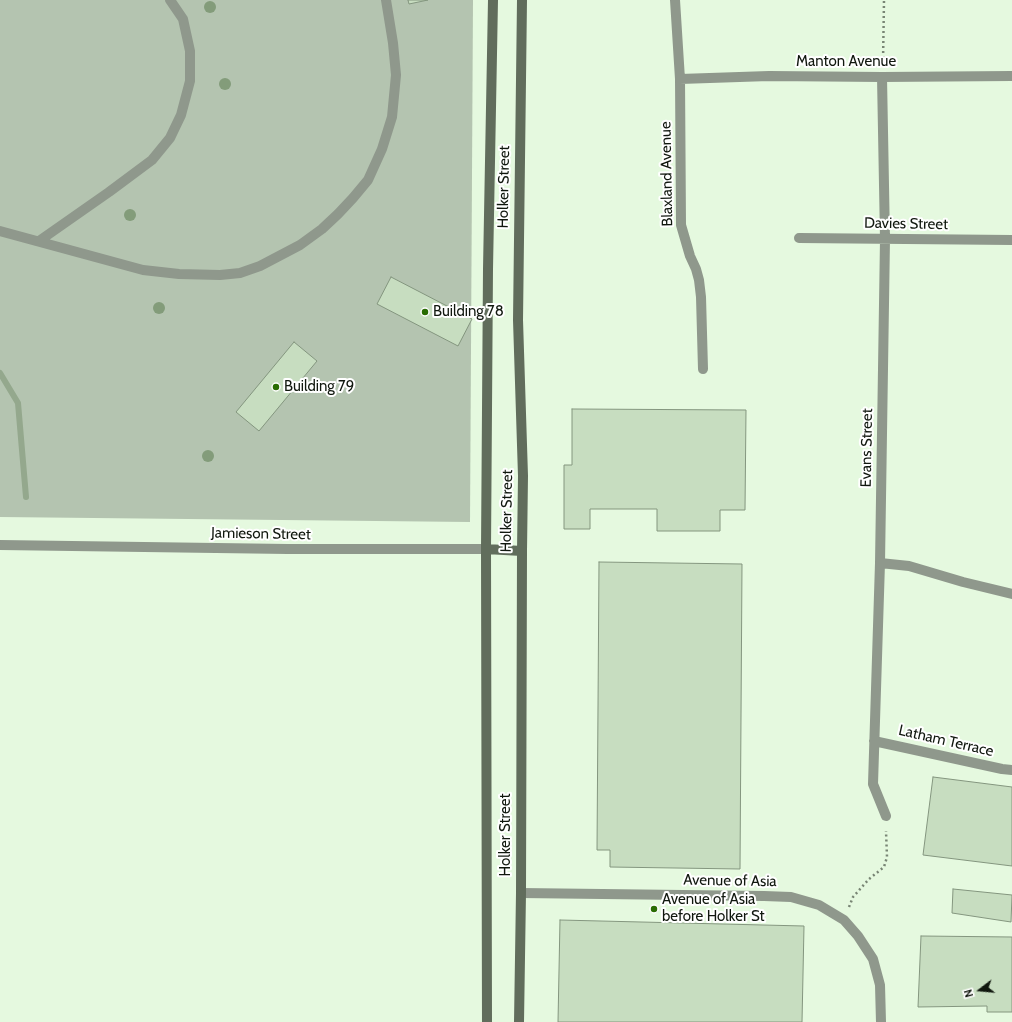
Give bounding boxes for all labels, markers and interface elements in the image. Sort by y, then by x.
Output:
street label: Manton Avenue [796,53,896,71]
street label: Blaxland Avenue [657,121,677,227]
street label: Holker Street [494,145,514,229]
street label: Davies Street [864,214,948,234]
place label: Building 78 [433,303,504,321]
marker: Building 78 [420,307,430,317]
place label: Building 79 [284,378,354,396]
marker: Building 79 [271,382,281,392]
street label: Evans Street [857,408,877,488]
street label: Holker Street [497,469,517,553]
street label: Jamieson Street [211,524,311,544]
street label: Latham Terrace [897,721,995,761]
street label: Holker Street [497,794,515,876]
street label: Avenue of Asia [683,871,777,891]
place label: Avenue of Asia before Holker St [662,891,765,926]
marker: Avenue of Asia before Holker St [649,904,659,914]
north arrow [960,970,1000,1010]
text: N [961,988,976,999]

